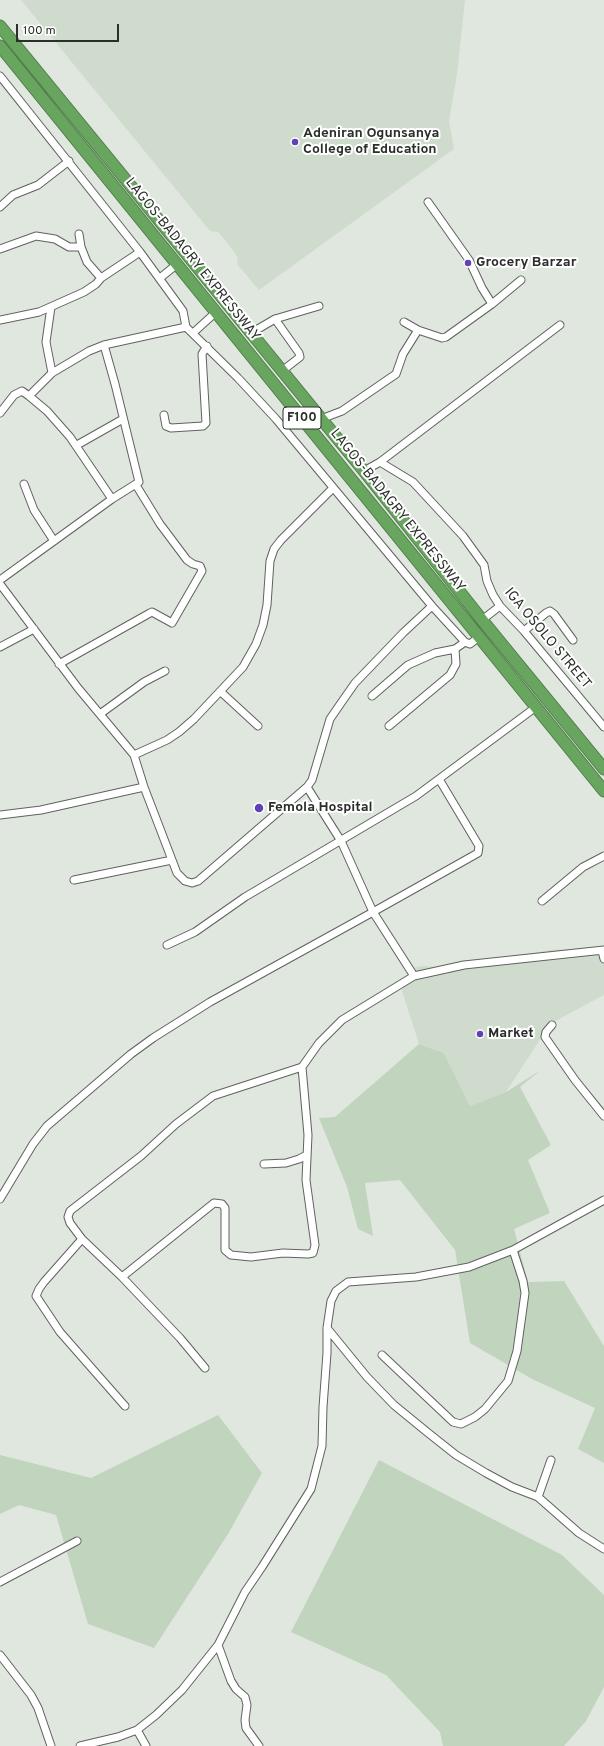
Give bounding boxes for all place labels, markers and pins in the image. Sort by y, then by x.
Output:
place label: Adeniran Ogunsanya College of Education [303,126,439,158]
marker: Adeniran Ogunsanya College of Education [290,137,300,147]
place label: Grocery Barzar [476,255,576,271]
marker: Grocery Barzar [463,258,473,268]
place label: Femola Hospital [268,800,373,816]
marker: Femola Hospital [253,802,265,814]
place label: Market [488,1026,534,1042]
marker: Market [475,1029,485,1039]

